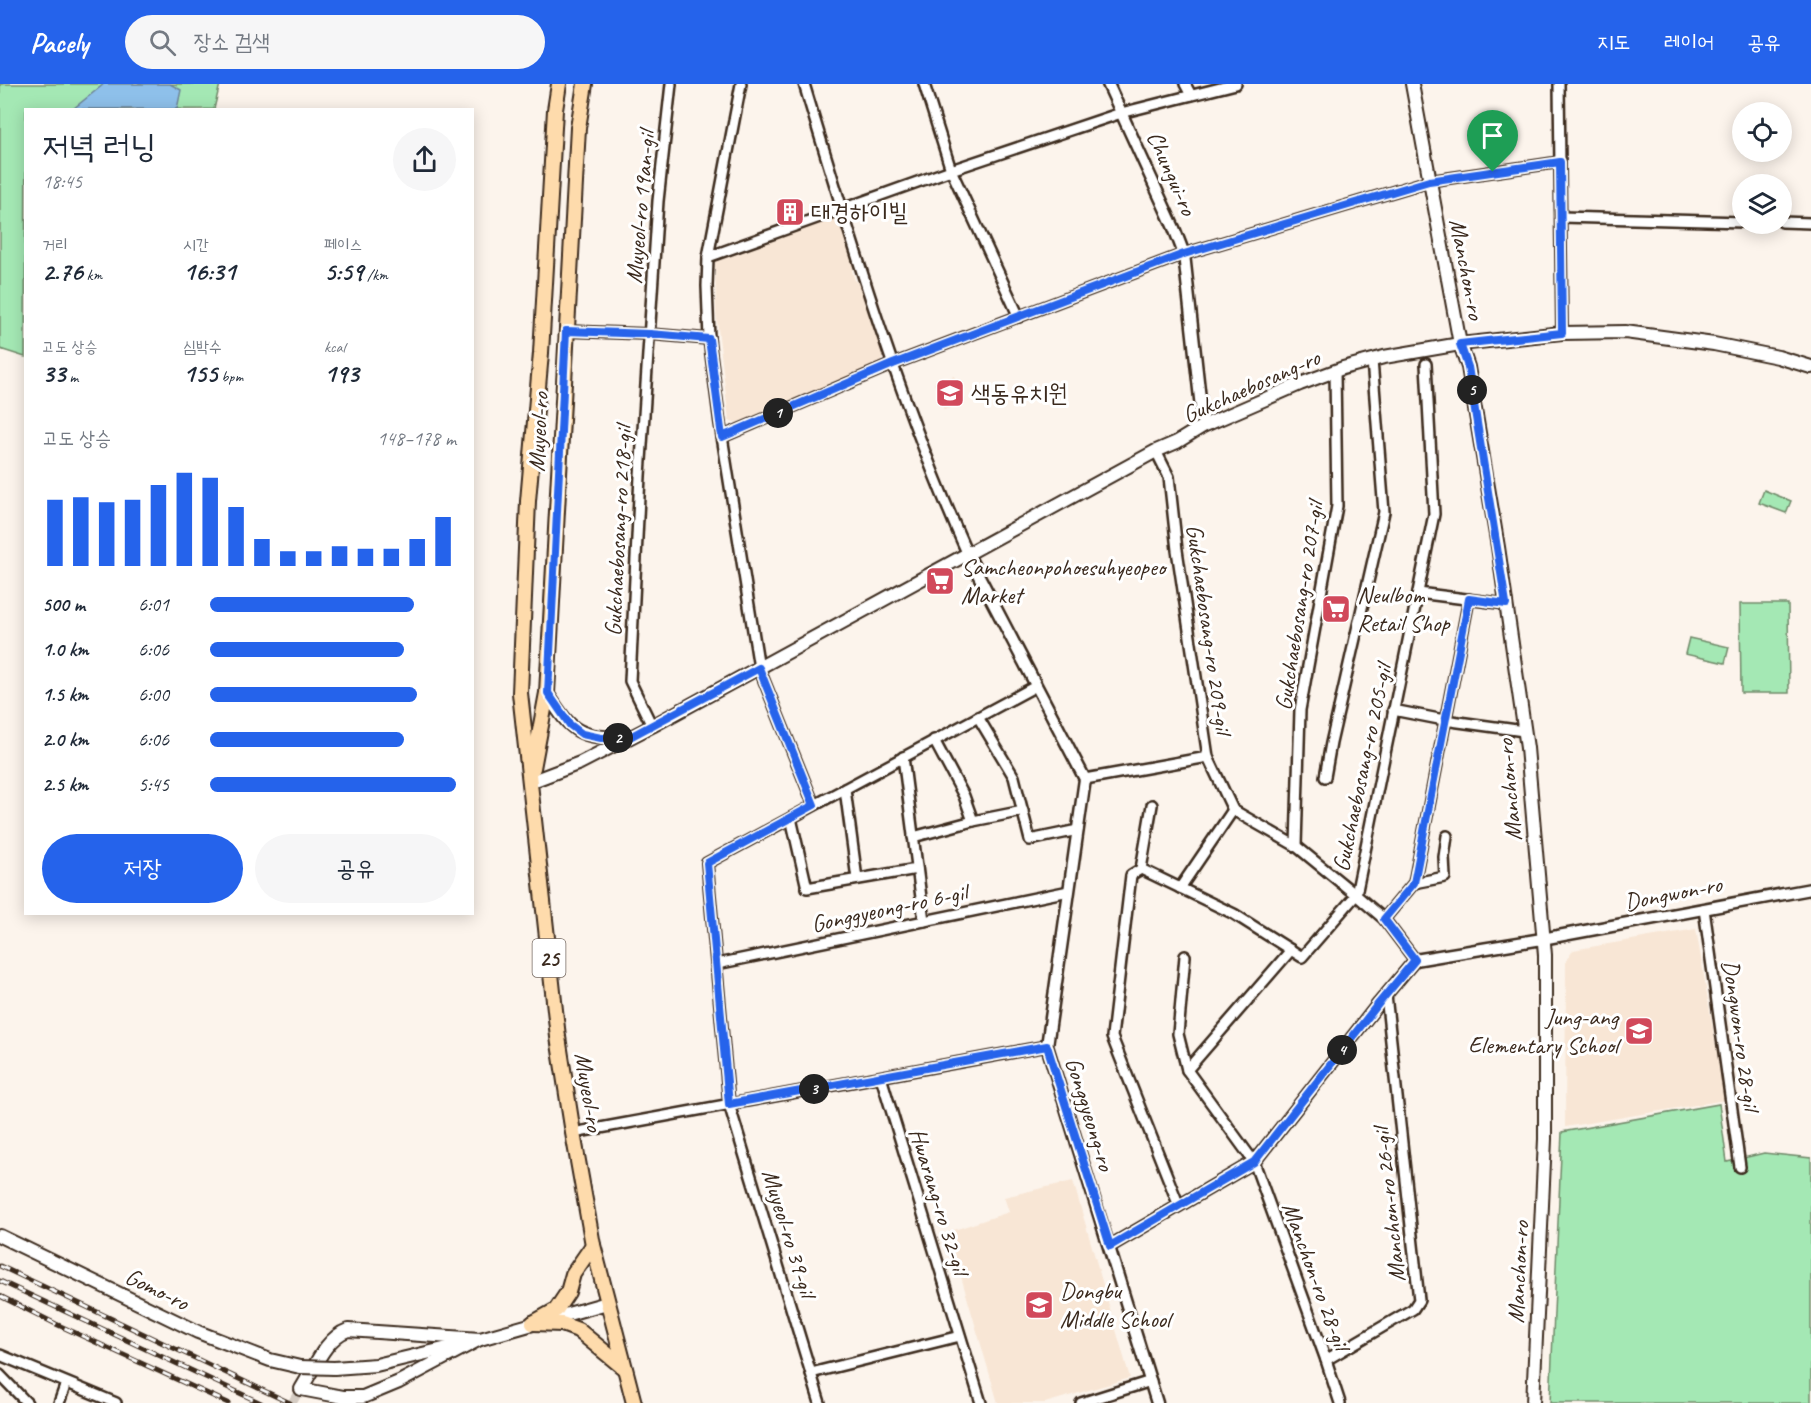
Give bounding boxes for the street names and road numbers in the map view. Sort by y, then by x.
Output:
street label: Muyeol-ro 19an-gil [618,125,662,285]
street label: Chungui-ro [1140,126,1204,221]
street label: Manchon-ro [1443,216,1492,323]
street label: Gukchaebosang-ro [1178,342,1326,430]
street label: Muyeol-ro [521,390,555,472]
street label: Gukchaebosang-ro 218-gil [598,421,639,637]
street label: Gukchaebosang-ro 207-gil [1268,496,1331,712]
street label: Gukchaebosang-ro 209-gil [1179,523,1239,739]
street label: Gukchaebosang-ro 205-gil [1325,658,1399,874]
street label: Manchon-ro [1489,736,1528,842]
street label: Dongwon-ro [1622,869,1726,917]
street label: Gonggyeong-ro 6-gil [808,876,973,939]
road number: 25 [532,939,566,977]
street label: Dongwon-ro 28-gil [1716,958,1767,1116]
street label: Muyeol-ro [568,1050,610,1135]
street label: Gonggyeong-ro [1059,1054,1122,1176]
street label: Manchon-ro 26-gil [1366,1123,1412,1283]
street label: Hwarang-ro 32-gil [903,1124,977,1282]
street label: Muyeol-ro 39-gil [755,1166,824,1304]
street label: Manchon-ro 28-gil [1275,1198,1358,1357]
street label: Manchon-ro [1500,1219,1536,1324]
street label: Gomo-ro [120,1261,195,1318]

